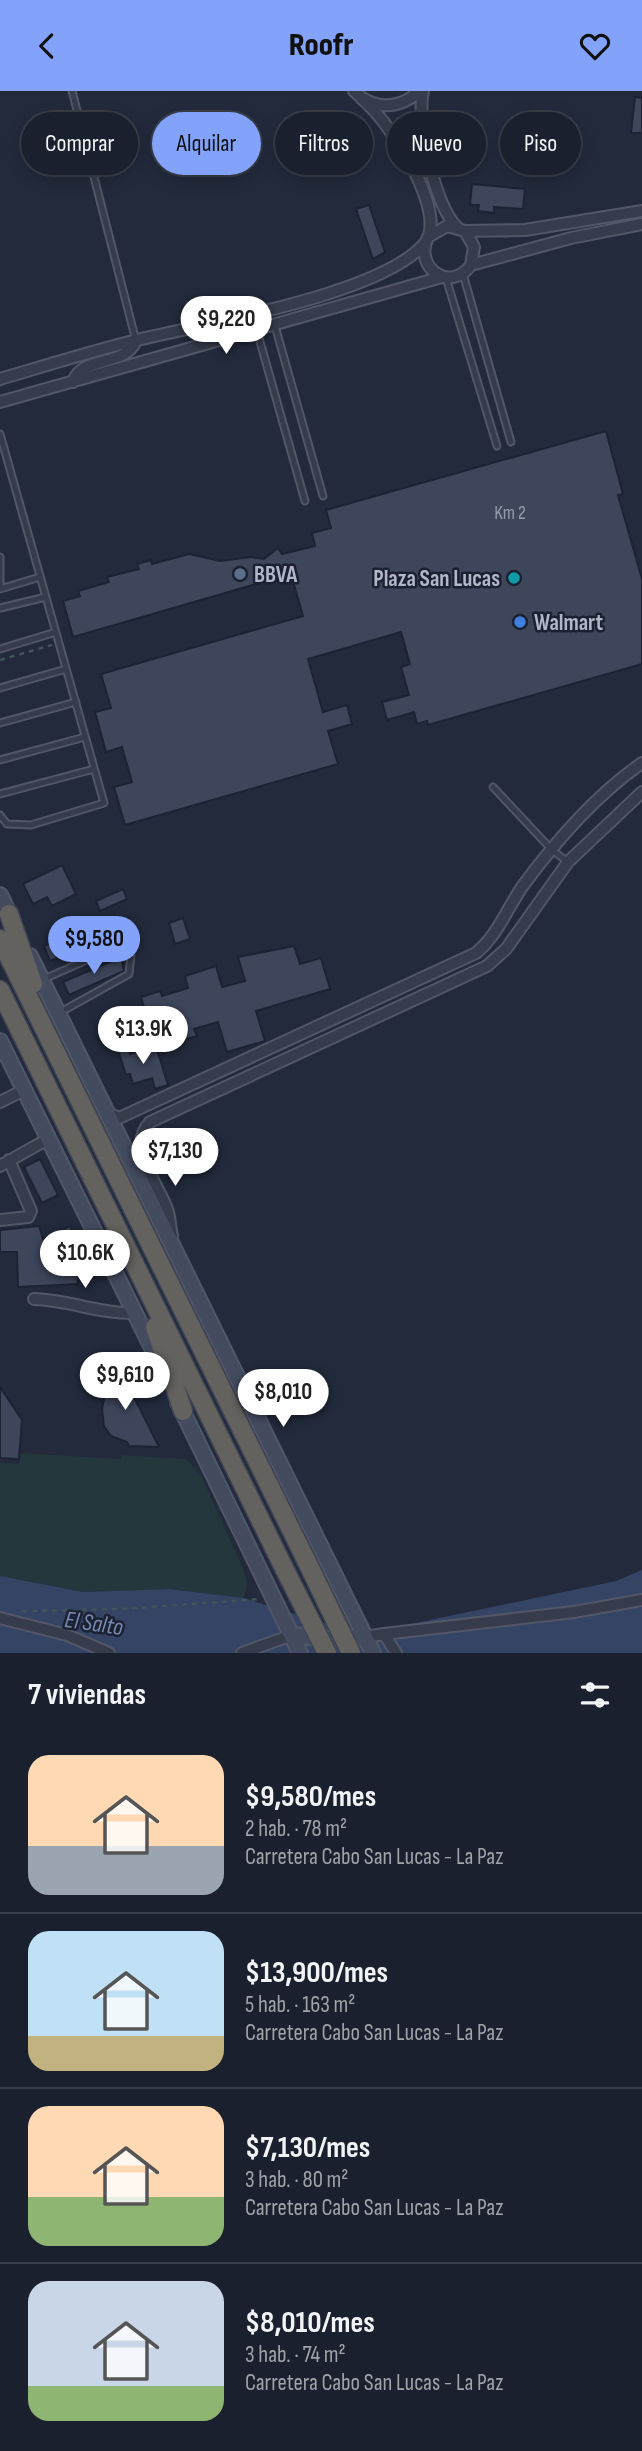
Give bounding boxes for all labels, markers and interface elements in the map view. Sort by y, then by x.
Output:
text: Roofr [289,26,353,65]
icon: back [28,27,66,65]
icon: heart [576,27,614,65]
chip: Comprar [21,112,138,175]
chip: Alquilar [152,112,261,175]
chip: Filtros [275,112,373,175]
chip: Nuevo [387,112,486,175]
chip: Piso [500,112,581,175]
pin: $9,220 [169,296,283,356]
text: $9,220 [197,305,255,333]
house number: Km 2 [494,502,526,525]
place label: BBVA [254,561,298,589]
place label: Plaza San Lucas [373,565,500,593]
marker: BBVA [232,566,248,582]
marker: Plaza San Lucas [506,570,522,586]
place label: Walmart [534,609,604,637]
marker: Walmart [512,614,528,630]
pin: $9,580 [37,917,151,976]
text: $9,580 [64,925,124,953]
pin: $13.9K [86,1007,200,1066]
text: $13.9K [114,1015,172,1043]
pin: $7,130 [118,1129,232,1188]
text: $7,130 [147,1137,203,1165]
pin: $10.6K [28,1231,142,1290]
text: $10.6K [56,1239,114,1267]
pin: $9,610 [68,1353,182,1412]
text: $9,610 [96,1361,154,1389]
pin: $8,010 [226,1369,340,1429]
text: $8,010 [254,1378,312,1406]
water label: El Salto [63,1605,125,1642]
icon: filters [576,1676,614,1714]
text: 7 viviendas [28,1677,146,1713]
text: $9,580/mes [245,1779,376,1815]
icon: home [84,1783,168,1867]
text: 2 hab. · 78 m² [245,1815,347,1843]
text: Carretera Cabo San Lucas - La Paz [245,1843,503,1871]
text: $13,900/mes [245,1955,388,1991]
icon: home [84,1959,168,2043]
text: 5 hab. · 163 m² [245,1991,356,2019]
text: Carretera Cabo San Lucas - La Paz [245,2019,503,2047]
text: $7,130/mes [245,2130,370,2166]
icon: home [84,2134,168,2218]
text: 3 hab. · 80 m² [245,2166,348,2194]
text: Carretera Cabo San Lucas - La Paz [245,2194,503,2222]
text: $8,010/mes [245,2305,375,2341]
icon: home [84,2309,168,2393]
text: 3 hab. · 74 m² [245,2341,346,2369]
text: Carretera Cabo San Lucas - La Paz [245,2369,503,2397]

